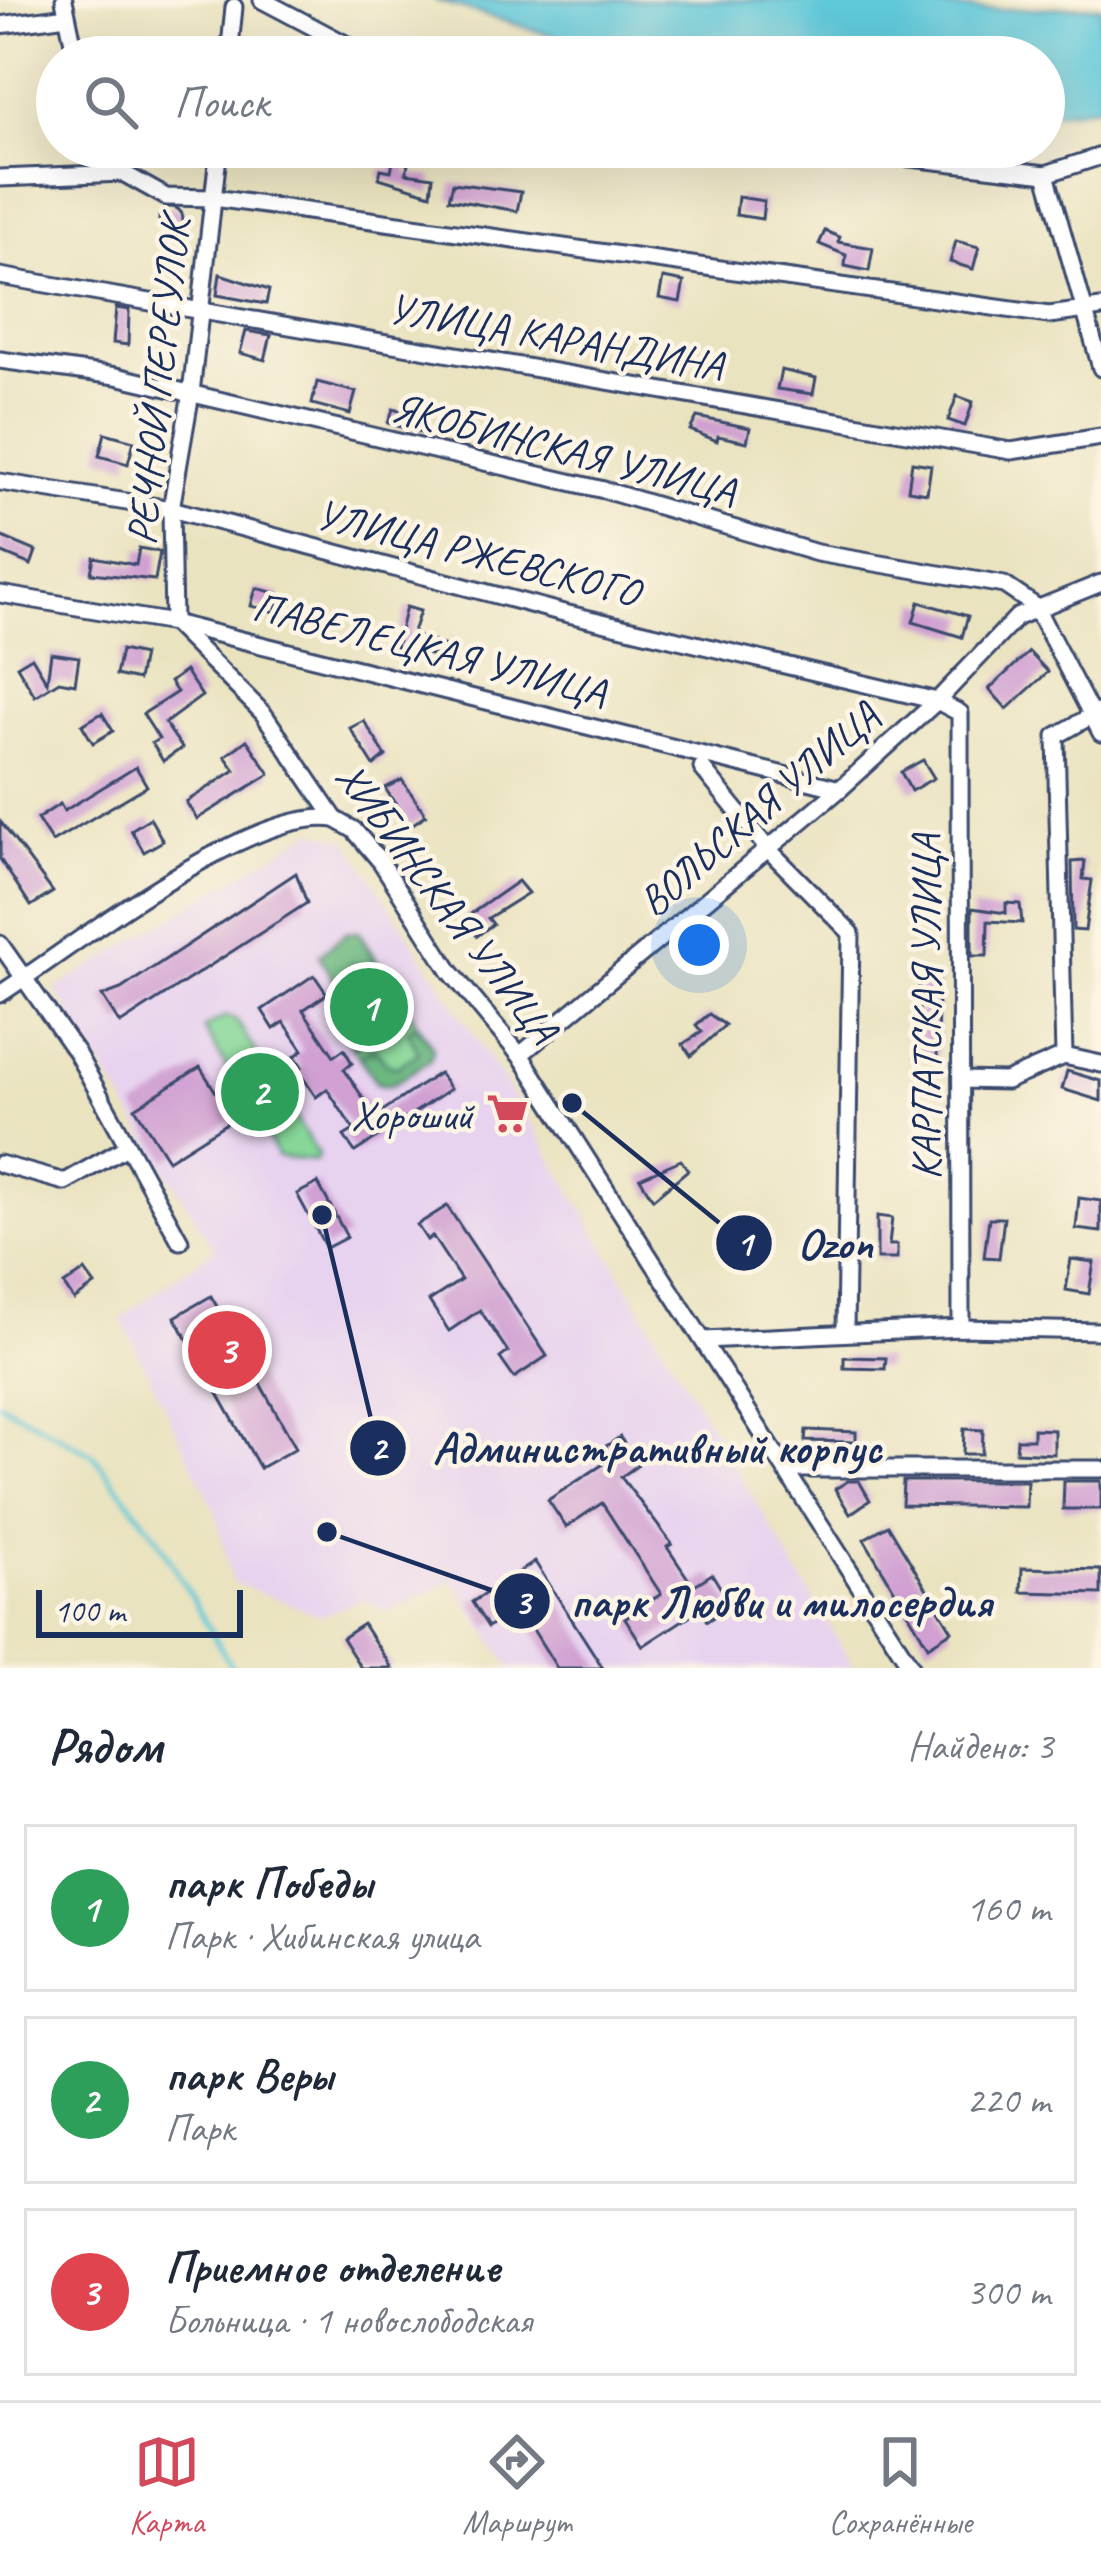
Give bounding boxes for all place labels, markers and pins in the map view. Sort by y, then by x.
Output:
pin: 1 [330,962,408,1052]
pin: 2 [221,1047,299,1137]
place label: Хороший [351,1089,475,1142]
supermarket icon: Хороший [484,1091,530,1137]
callout: Ozon [714,1202,897,1283]
pin: 3 [188,1305,266,1395]
callout: Административный корпус [348,1407,905,1488]
callout: парк Любви и милосердия [492,1561,1010,1642]

